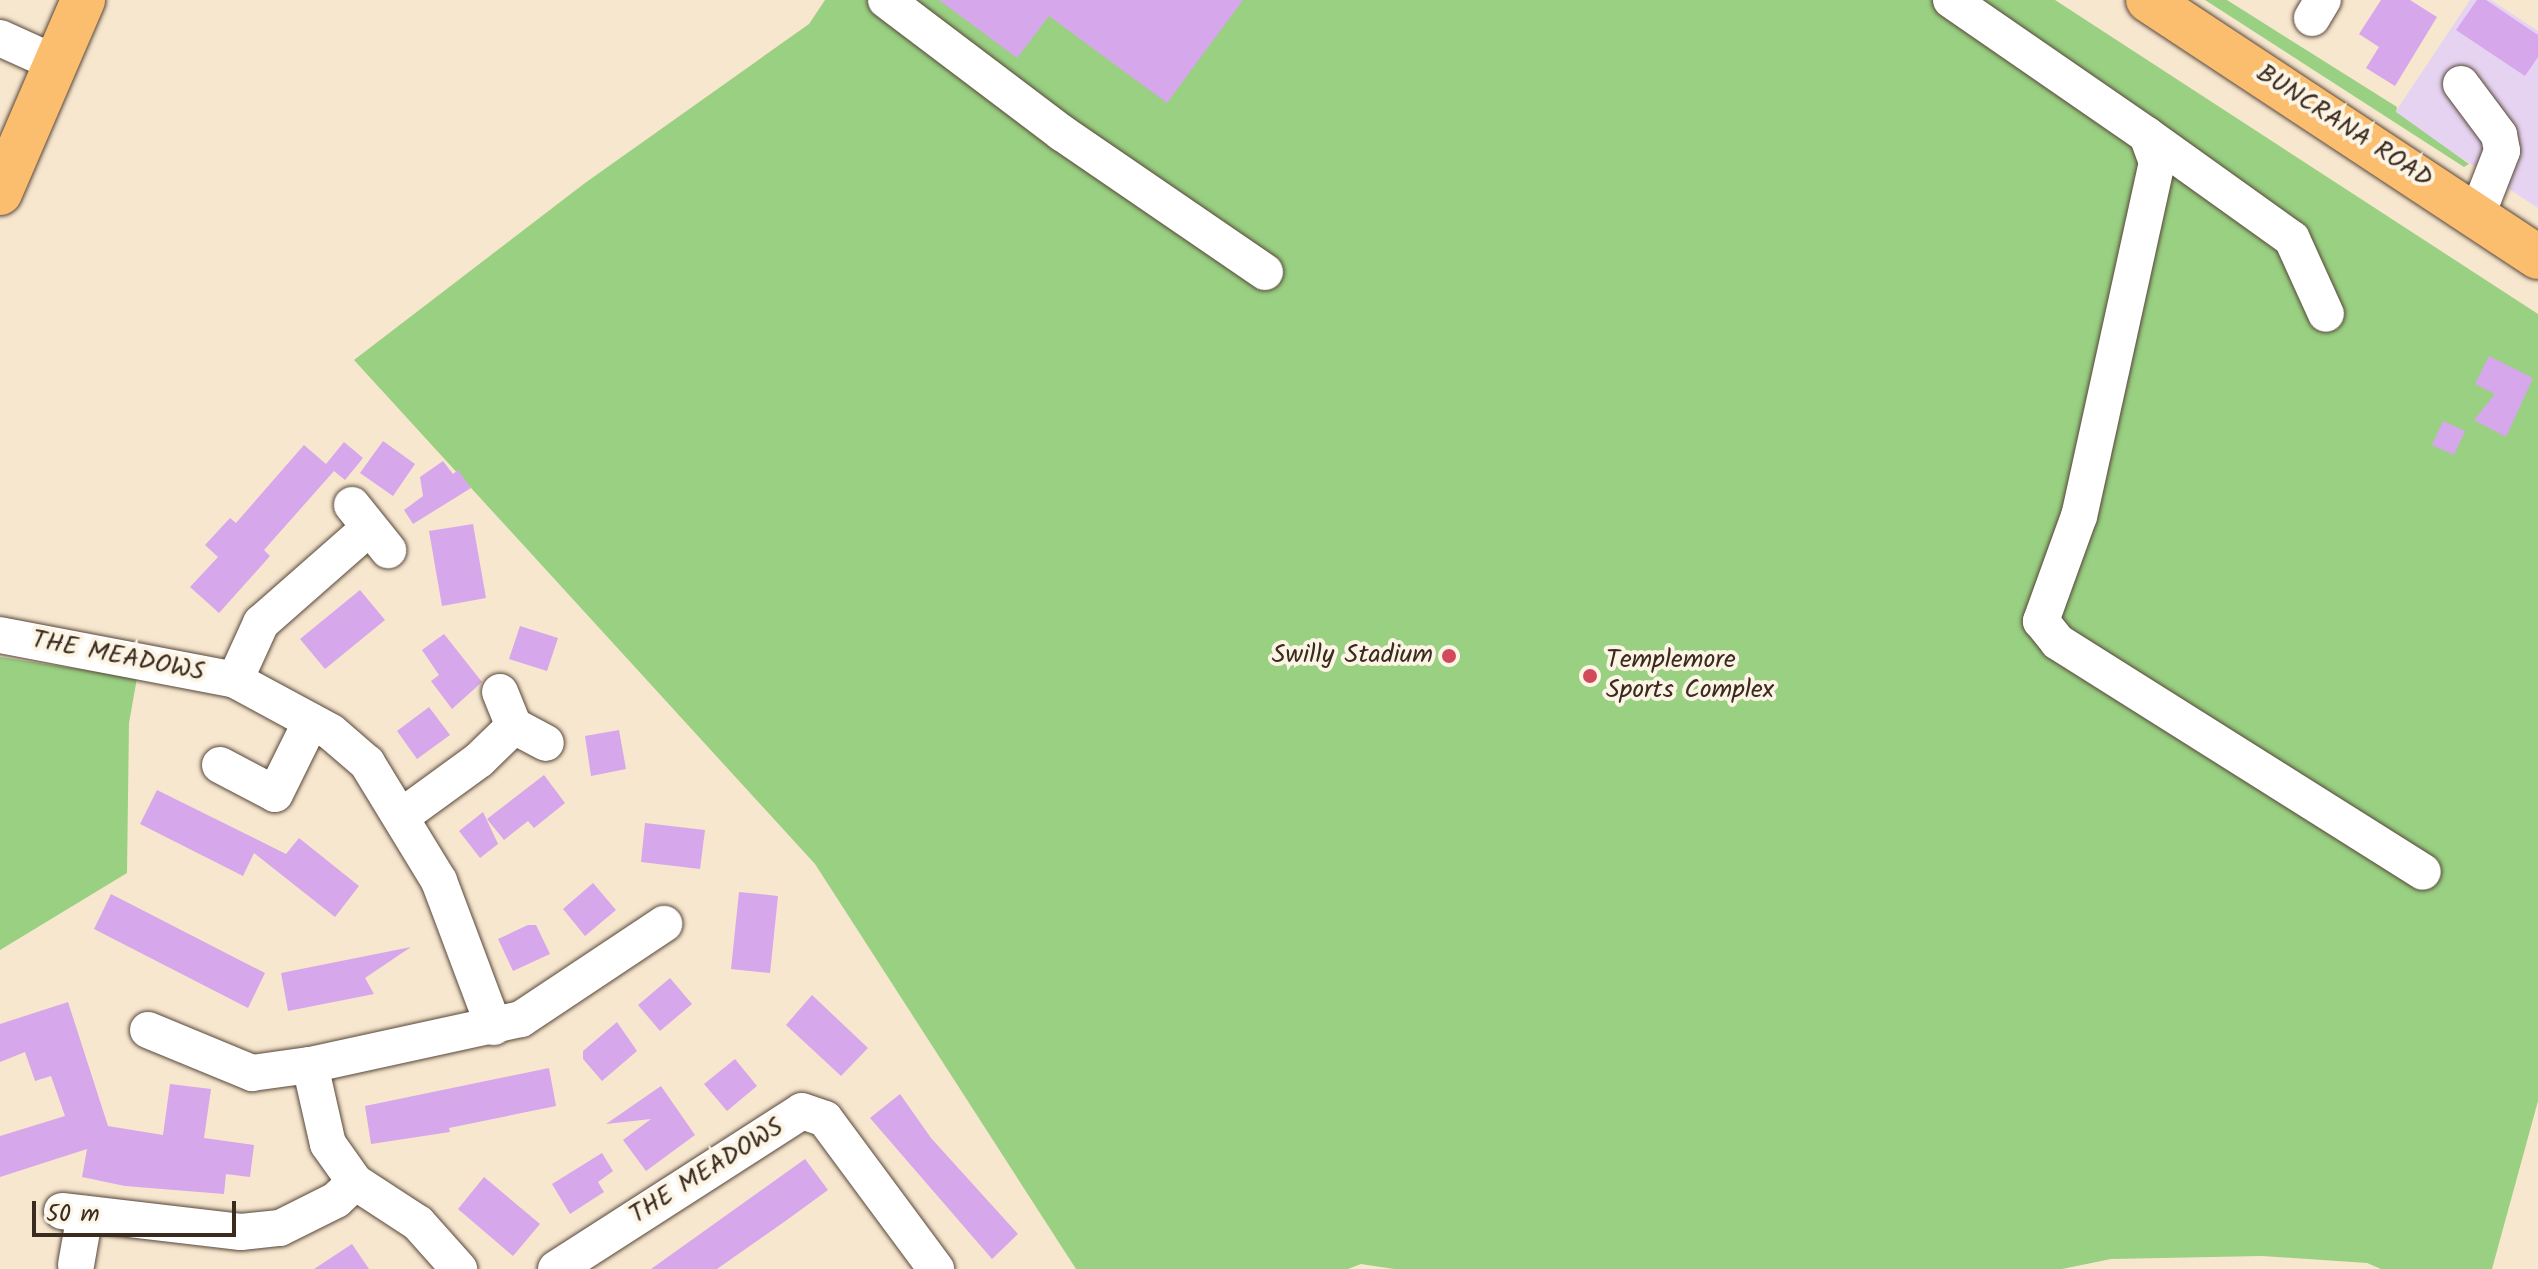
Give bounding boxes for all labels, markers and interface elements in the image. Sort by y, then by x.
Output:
street label: BUNCRANA ROAD [2250,58,2438,196]
street label: THE MEADOWS [29,625,207,689]
place label: Swilly Stadium [1272,640,1433,672]
place label: Templemore Sports Complex [1606,645,1774,706]
marker: Swilly Stadium [1440,647,1458,665]
marker: Templemore Sports Complex [1581,667,1599,685]
street label: THE MEADOWS [624,1112,790,1232]
scale bar [36,1185,240,1235]
text: 50 m [46,1195,100,1234]

